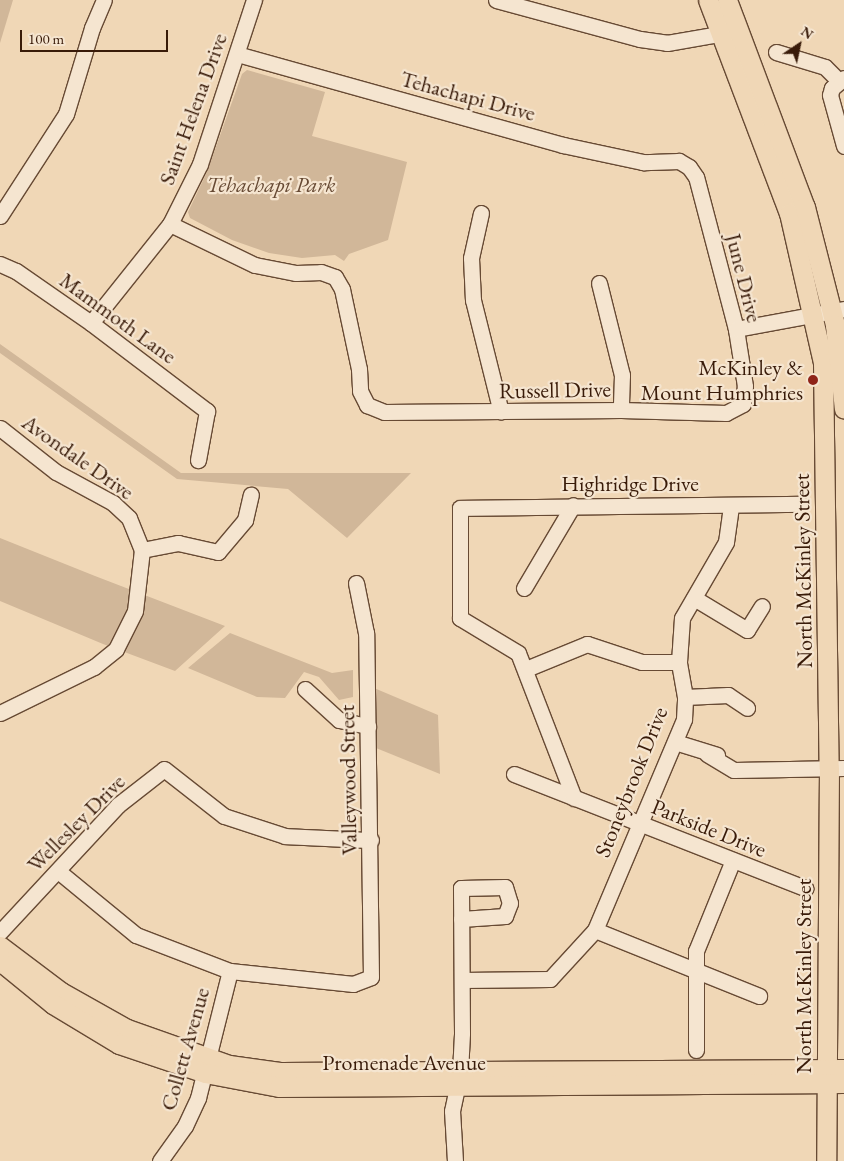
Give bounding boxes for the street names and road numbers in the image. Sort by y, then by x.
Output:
street label: Saint Helena Drive [153,30,233,188]
street label: Tehachapi Drive [398,65,538,127]
street label: June Drive [720,231,768,325]
street label: Mammoth Lane [55,267,181,369]
street label: Russell Drive [499,376,611,404]
street label: Avondale Drive [17,409,139,505]
street label: Highridge Drive [561,471,699,497]
street label: North McKinley Street [788,473,818,669]
street label: Stoneybrook Drive [589,703,673,861]
street label: Valleywood Street [333,705,363,855]
street label: Wellesley Drive [22,769,130,877]
street label: Parkside Drive [648,793,770,863]
street label: North McKinley Street [791,879,817,1073]
street label: Collett Avenue [155,984,215,1114]
street label: Promenade Avenue [322,1050,486,1076]

